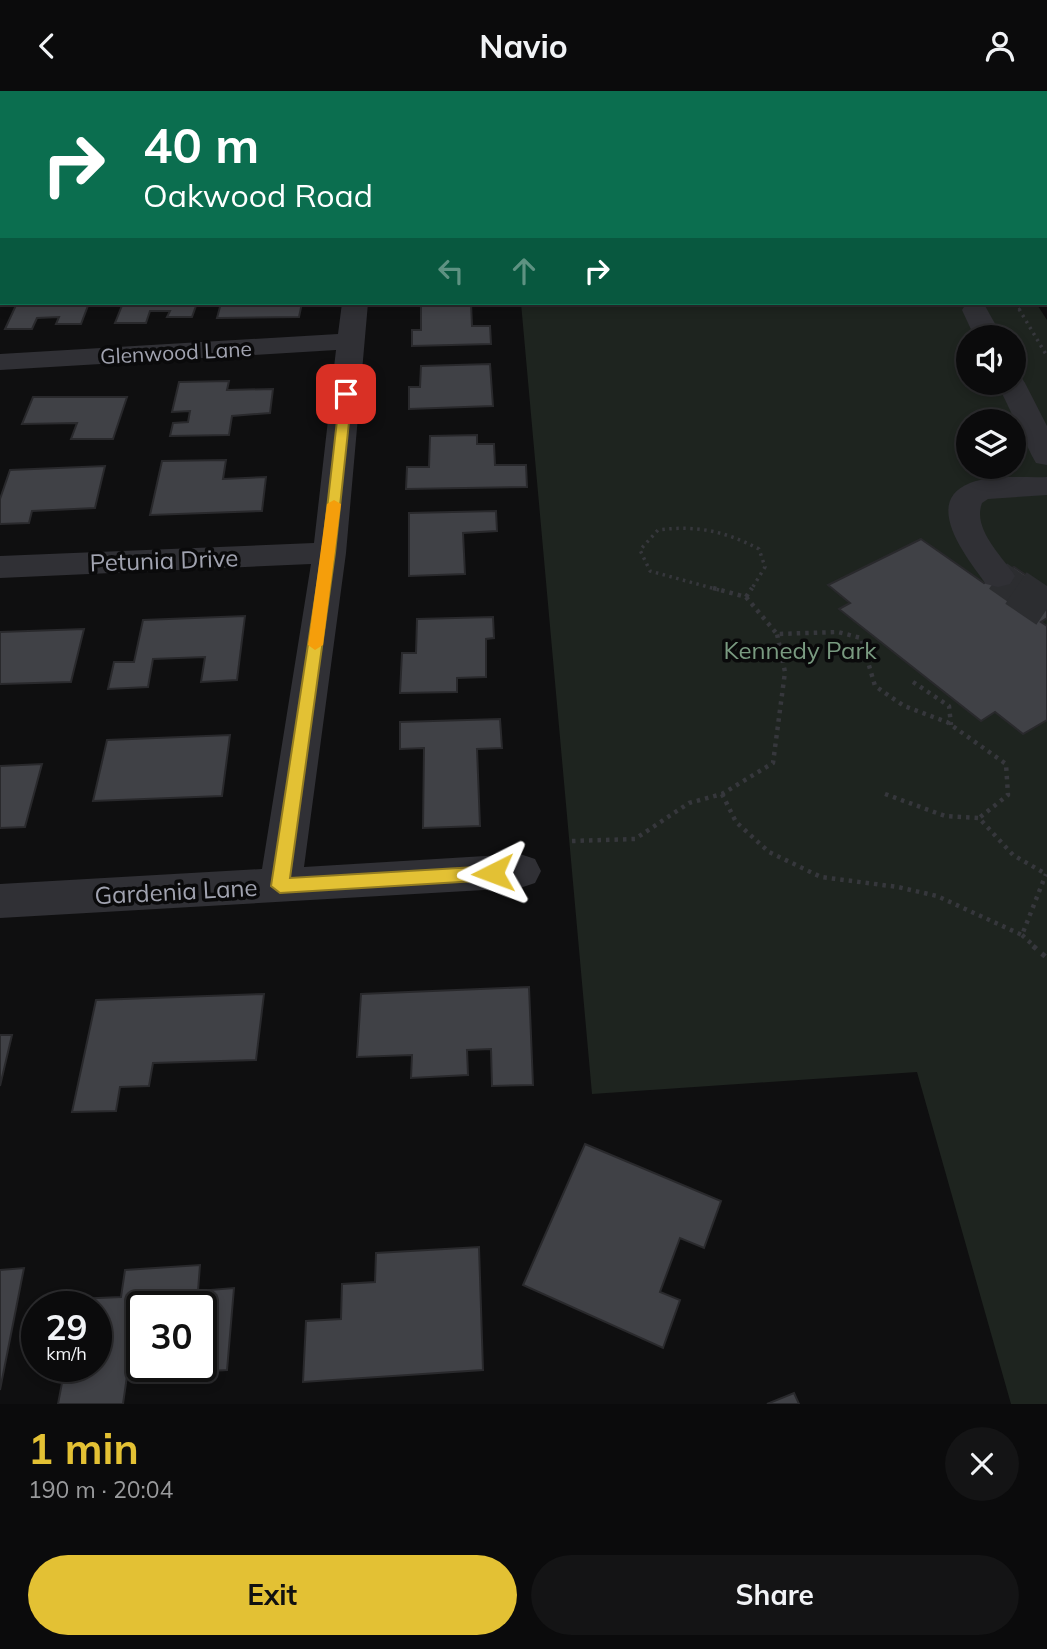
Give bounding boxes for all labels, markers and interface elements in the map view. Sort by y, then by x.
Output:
text: Navio [479,26,568,66]
icon: back [28,27,66,65]
icon: person [981,27,1019,65]
text: 40 m [143,114,259,175]
icon: right [28,119,119,210]
text: Oakwood Road [143,175,373,215]
icon: left [432,252,470,290]
icon: ahead [505,252,543,290]
icon: right [578,252,616,290]
map controls [956,325,1026,479]
button: sound [956,325,1026,395]
street label: Glenwood Lane [99,335,253,369]
pin [316,364,376,424]
icon: arrive [327,375,365,413]
button: layers [956,409,1026,479]
street label: Petunia Drive [89,542,239,578]
park label: Kennedy Park [723,635,877,665]
position arrow [456,836,530,910]
street label: Gardenia Lane [94,872,258,910]
speed limit sign: 30 [126,1291,217,1382]
text: 29 [45,1305,88,1349]
text: km/h [46,1342,87,1365]
text: 1 min [28,1422,139,1475]
button: close [945,1427,1019,1501]
text: 190 m · 20:04 [28,1475,173,1504]
button: Exit [28,1555,517,1635]
button: Share [531,1555,1019,1635]

